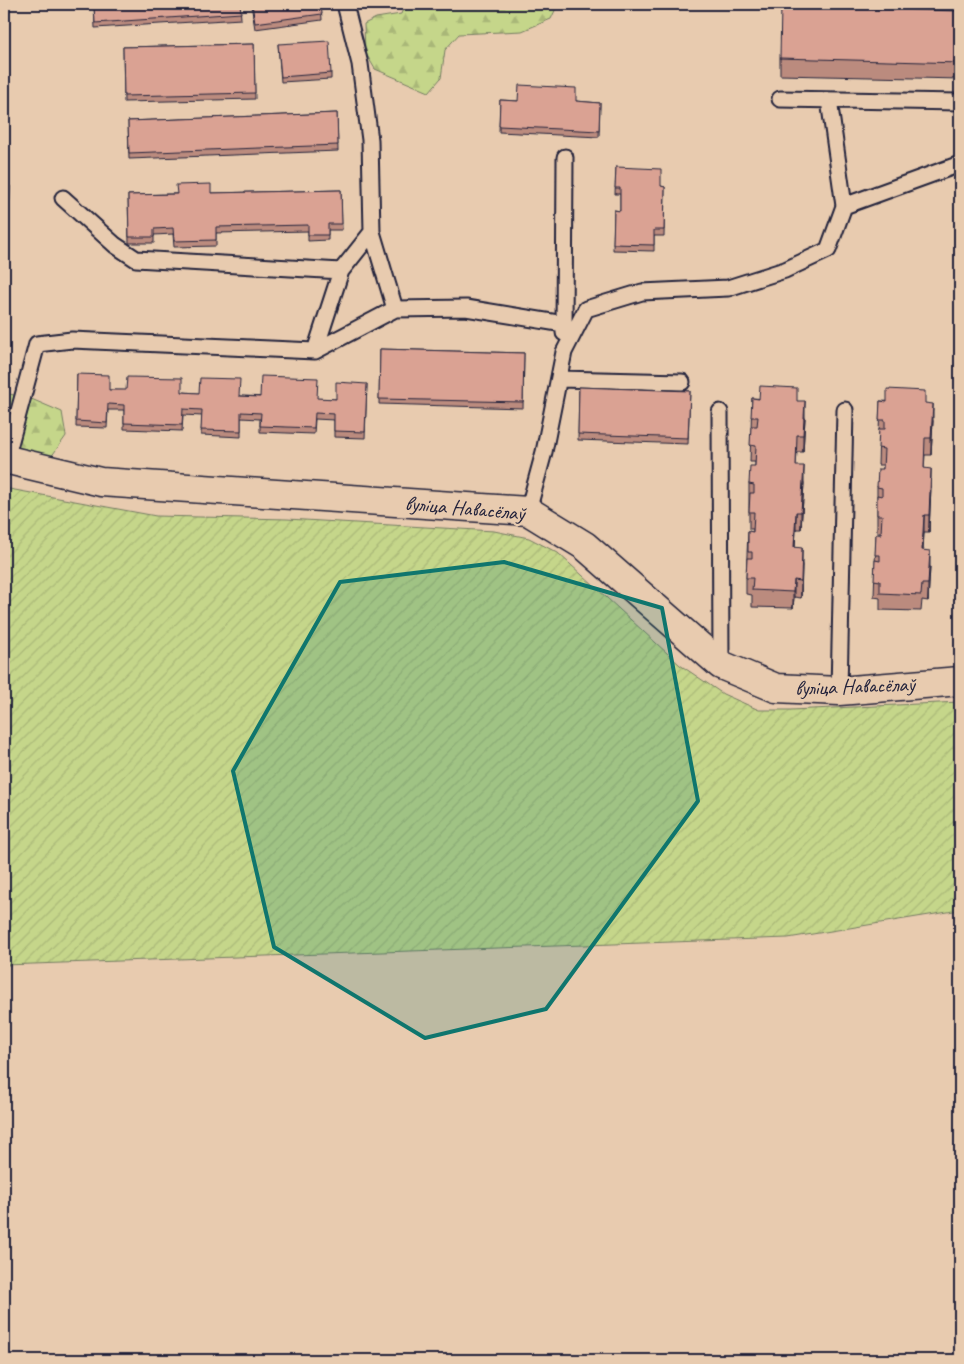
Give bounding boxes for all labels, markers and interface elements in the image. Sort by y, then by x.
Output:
street label: вуліца Навасёлаў [404,490,527,526]
street label: вуліца Навасёлаў [794,671,917,701]

